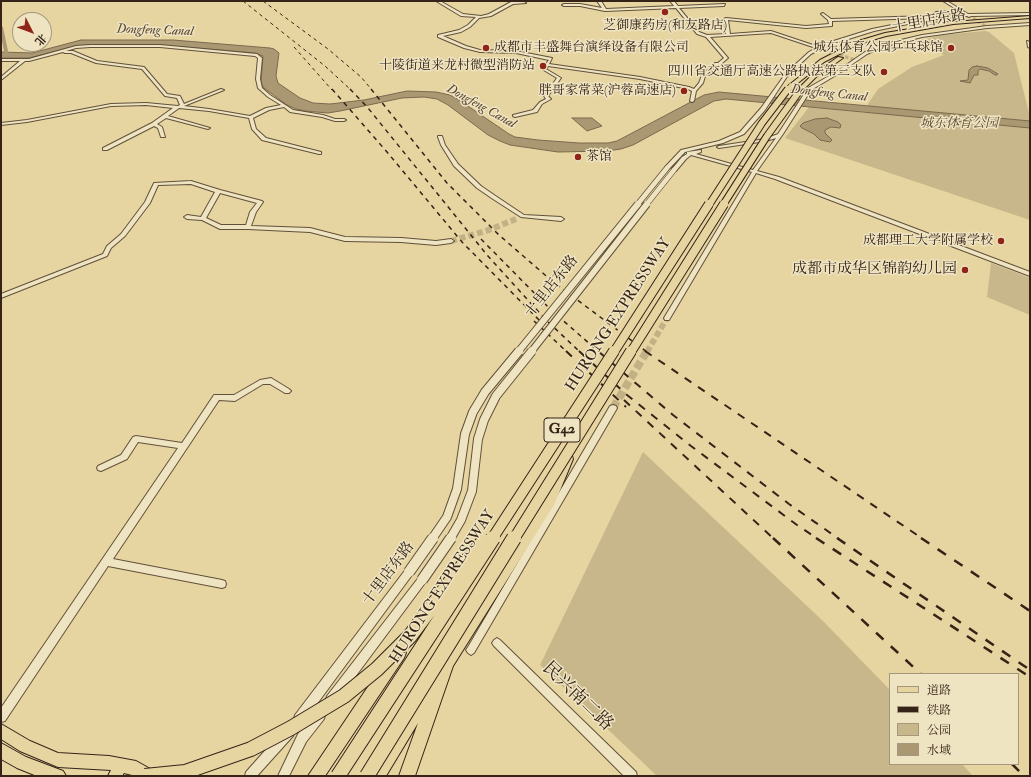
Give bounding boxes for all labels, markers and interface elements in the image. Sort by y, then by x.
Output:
marker: 芝御康药房(和友路店) [660,7,670,17]
street label: 十里店东路 [891,7,967,37]
north arrow [12,12,52,52]
place label: 芝御康药房(和友路店) [603,18,727,34]
water label: Dongfeng Canal [116,22,194,40]
text: 北 [32,31,49,48]
place label: 成都市丰盛舞台演绎设备有限公司 [494,40,689,56]
place label: 城东体育公园乒乓球馆 [813,40,943,56]
marker: 成都市丰盛舞台演绎设备有限公司 [481,43,491,53]
marker: 城东体育公园乒乓球馆 [946,43,956,53]
place label: 十陵街道来龙村微型消防站 [379,58,535,74]
marker: 十陵街道来龙村微型消防站 [538,61,548,71]
place label: 四川省交通厅高速公路执法第三支队 [668,64,876,80]
marker: 四川省交通厅高速公路执法第三支队 [879,67,889,77]
water label: Dongfeng Canal [444,82,518,132]
water label: Dongfeng Canal [790,82,868,106]
place label: 胖哥家常菜(沪蓉高速店) [539,83,676,99]
marker: 胖哥家常菜(沪蓉高速店) [679,86,689,96]
park label: 城东体育公园 [920,116,998,132]
place label: 茶馆 [586,149,612,165]
marker: 茶馆 [573,152,583,162]
place label: 成都理工大学附属学校 [863,233,993,249]
street label: HURONG EXPRESSWAY [563,235,675,395]
marker: 成都理工大学附属学校 [996,236,1006,246]
street label: 十里店东路 [521,252,583,322]
place label: 成都市成华区锦韵幼儿园 [792,261,957,279]
marker: 成都市成华区锦韵幼儿园 [960,265,970,275]
road number: G42 [544,418,580,442]
street label: HURONG EXPRESSWAY [387,507,499,667]
street label: 十里店东路 [359,539,419,609]
street label: 民兴南二路 [537,658,617,736]
legend [889,673,1019,765]
text: 道路 [927,683,951,698]
text: 铁路 [927,703,951,718]
text: 公园 [927,723,951,738]
text: 水域 [927,743,951,758]

